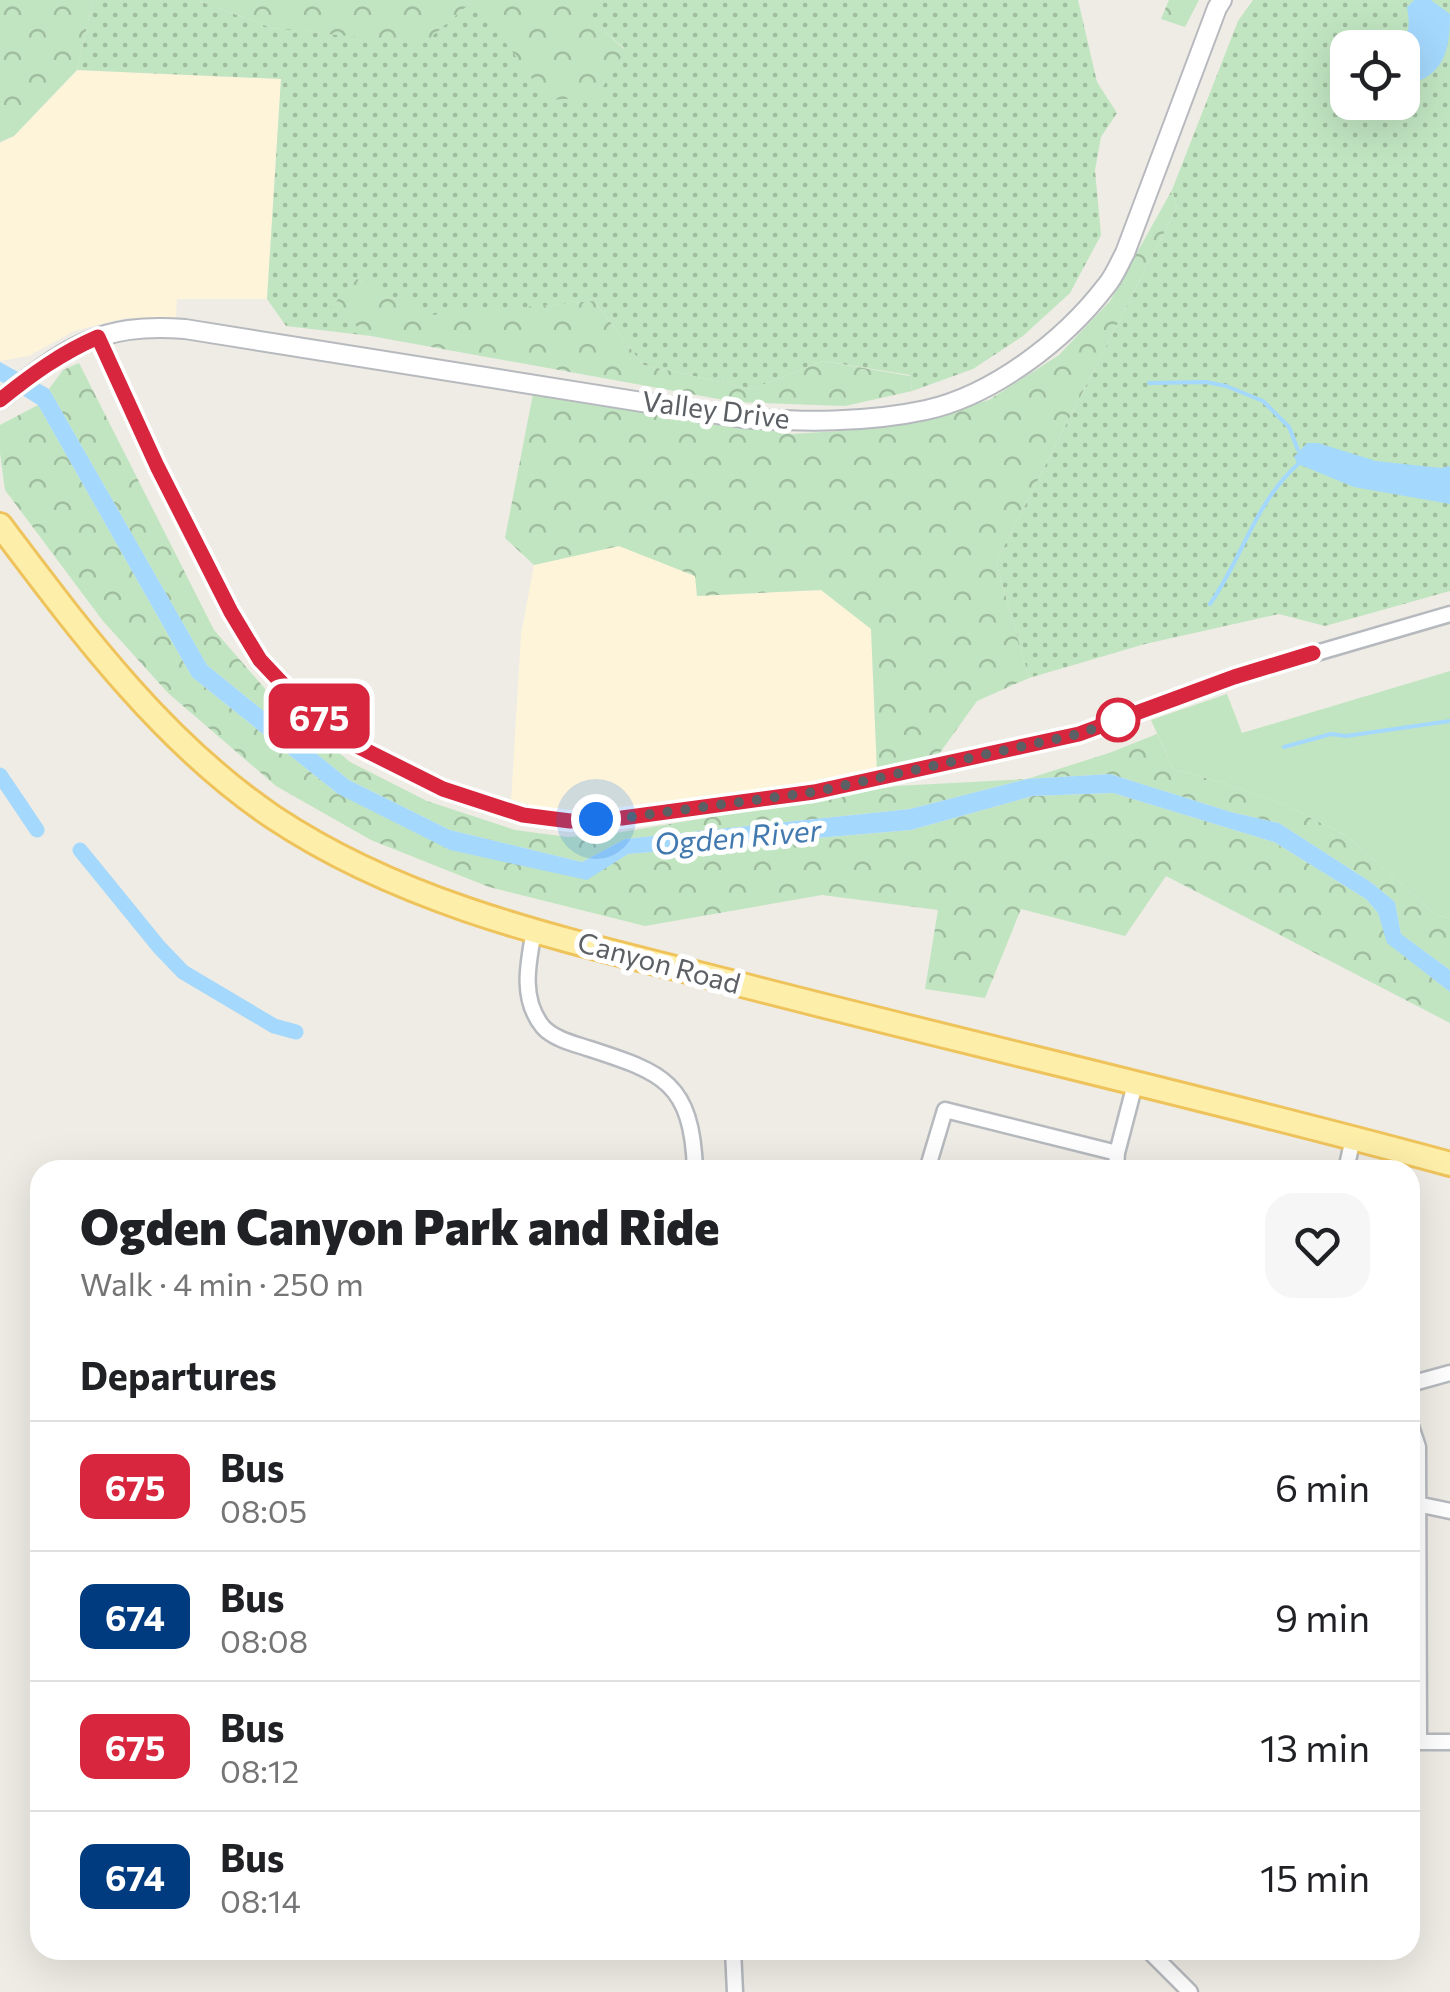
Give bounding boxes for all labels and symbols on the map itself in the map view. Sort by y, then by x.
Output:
street label: Valley Drive [640,383,792,435]
line badge: 675 [262,684,376,748]
unlabelled marker [1097,699,1139,741]
your location [571,794,621,844]
water label: Ogden River [653,810,824,861]
street label: Canyon Road [574,924,744,1000]

